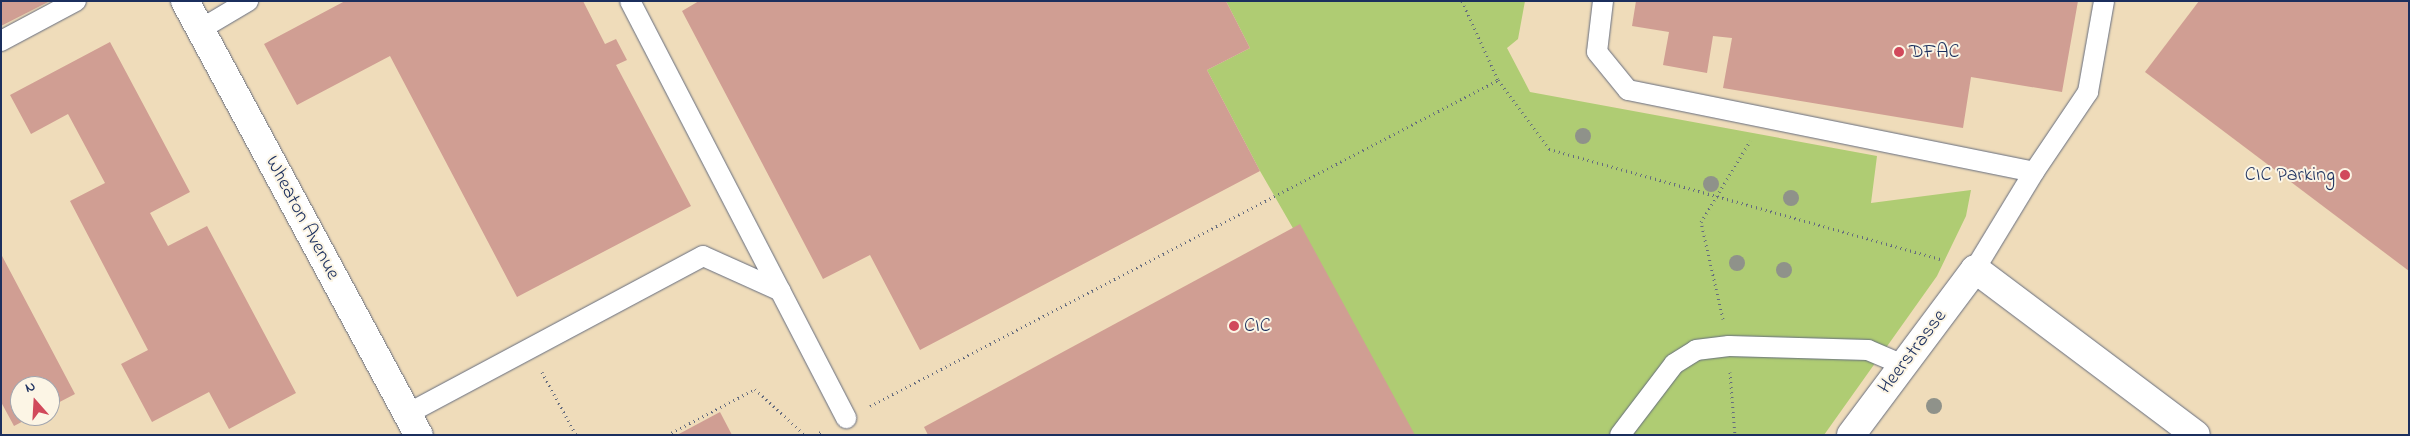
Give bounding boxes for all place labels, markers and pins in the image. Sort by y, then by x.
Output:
place label: DFAC [1909,40,1960,64]
marker: DFAC [1893,46,1905,58]
place label: CIC Parking [2245,163,2335,187]
marker: CIC Parking [2339,169,2351,181]
place label: CIC [1244,314,1271,338]
marker: CIC [1228,320,1240,332]

